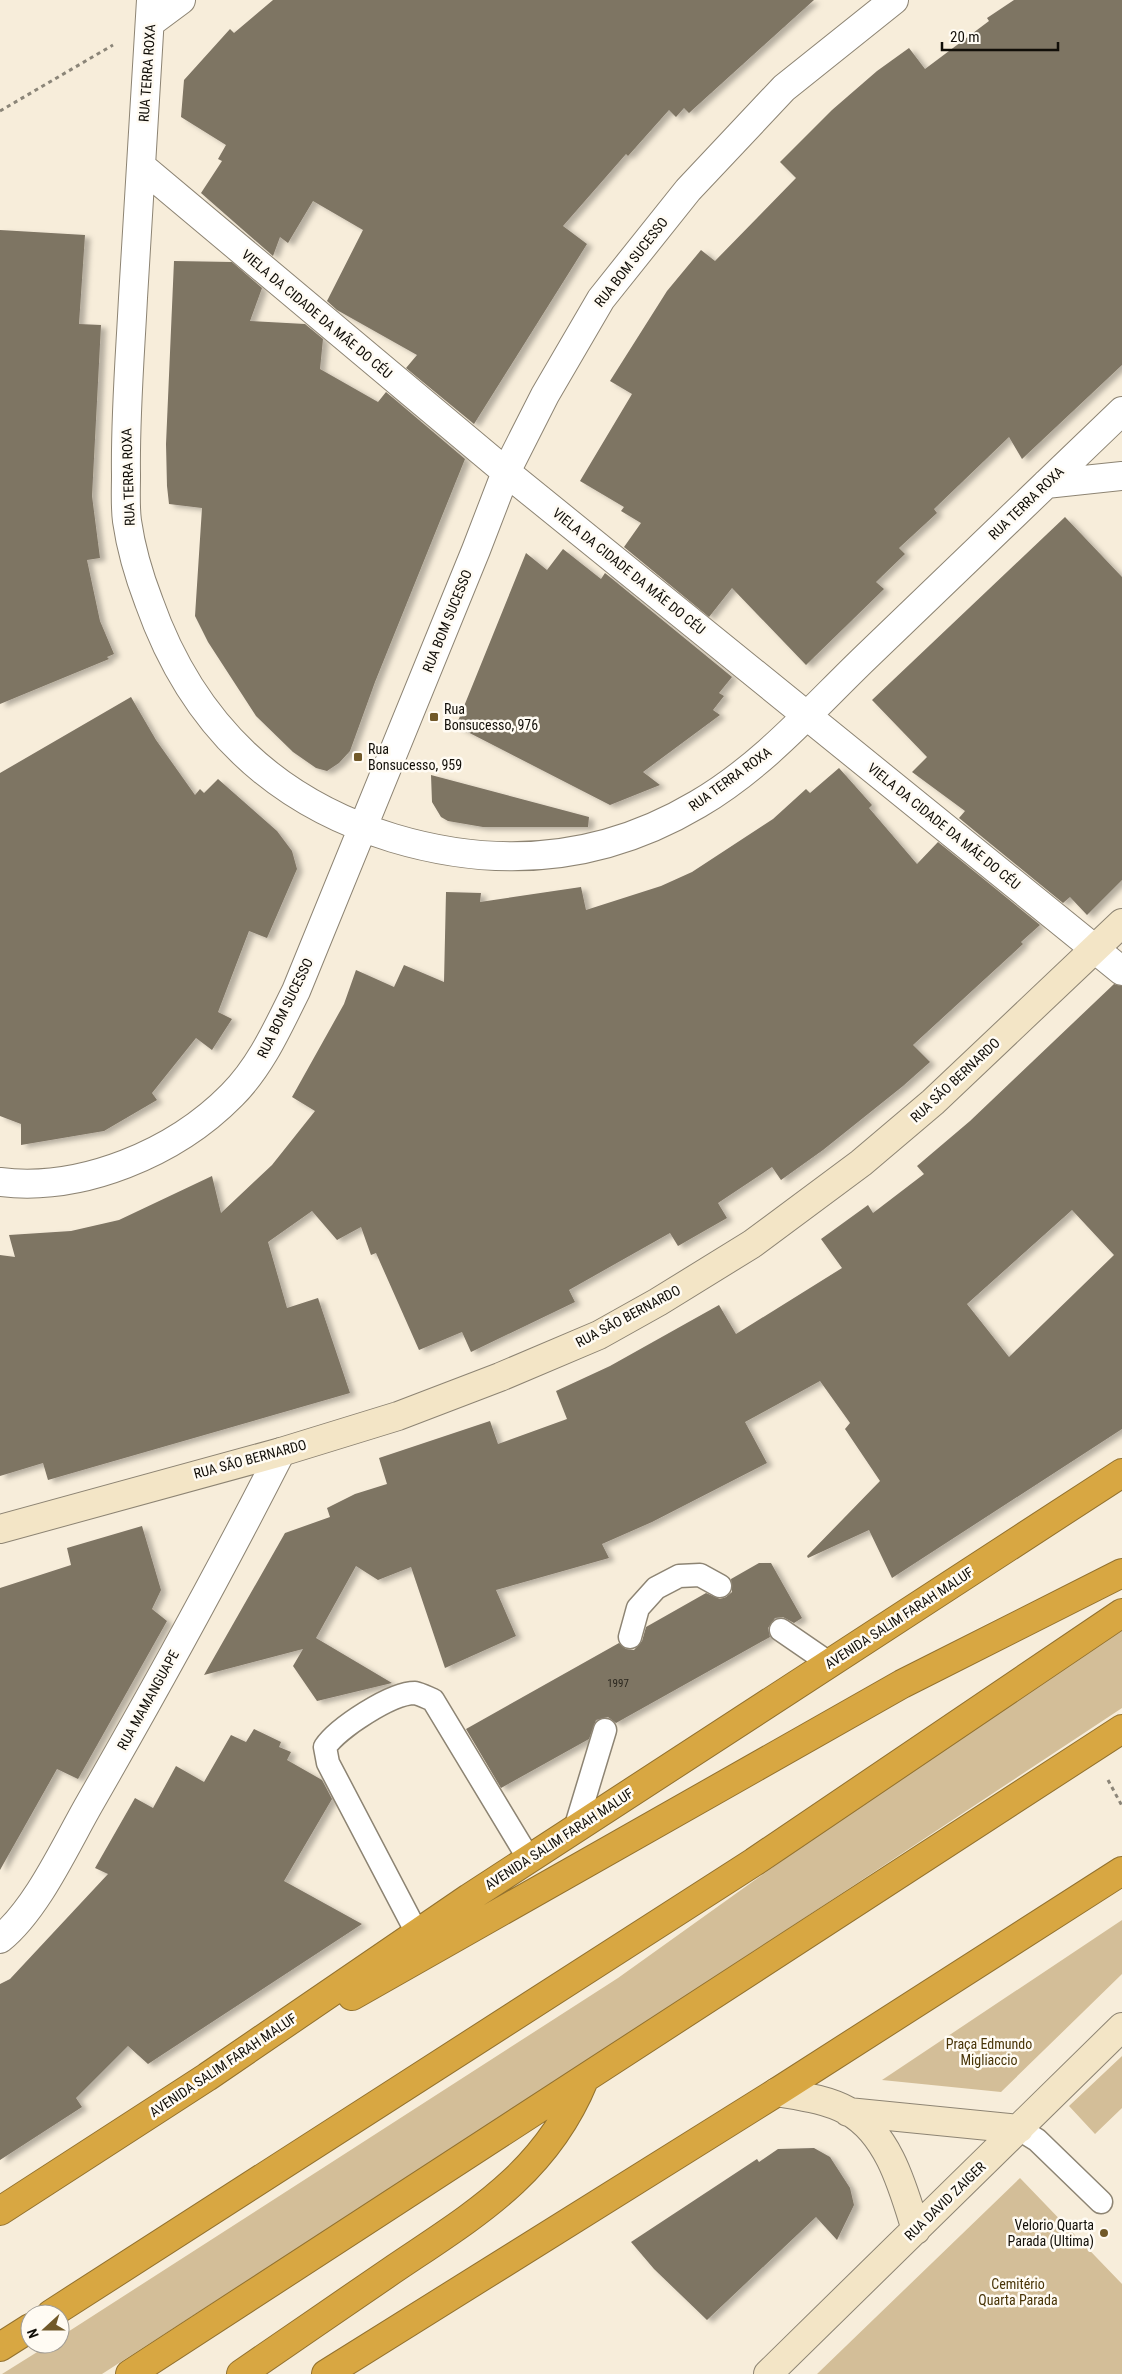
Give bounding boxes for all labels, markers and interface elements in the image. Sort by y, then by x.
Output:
scale bar [942,20,1058,52]
street label: RUA TERRA ROXA [136,24,158,122]
text: 20 m [950,28,980,46]
street label: RUA BOM SUCESSO [591,214,671,310]
street label: VIELA DA CIDADE DA MÃE DO CÉU [239,246,396,382]
street label: RUA TERRA ROXA [118,428,138,526]
street label: RUA TERRA ROXA [985,463,1067,543]
street label: VIELA DA CIDADE DA MÃE DO CÉU [550,504,709,638]
street label: RUA BOM SUCESSO [419,567,475,675]
place label: Rua Bonsucesso, 976 [444,701,538,733]
marker: Rua Bonsucesso, 976 [428,711,440,723]
place label: Rua Bonsucesso, 959 [368,741,462,773]
street label: RUA TERRA ROXA [686,744,774,814]
marker: Rua Bonsucesso, 959 [352,751,364,763]
street label: VIELA DA CIDADE DA MÃE DO CÉU [865,759,1024,893]
street label: RUA BOM SUCESSO [254,955,316,1061]
street label: RUA SÃO BERNARDO [906,1034,1003,1125]
street label: RUA SÃO BERNARDO [573,1281,683,1350]
street label: RUA SÃO BERNARDO [192,1435,308,1482]
street label: AVENIDA SALIM FARAH MALUF [822,1564,976,1672]
street label: RUA MAMANGUAPE [114,1647,182,1753]
house number: 1997 [607,1677,629,1690]
street label: AVENIDA SALIM FARAH MALUF [482,1785,636,1893]
street label: AVENIDA SALIM FARAH MALUF [147,2010,300,2120]
park label: Praça Edmundo Migliaccio [946,2036,1032,2068]
street label: RUA DAVID ZAIGER [901,2158,989,2244]
place label: Velorio Quarta Parada (Ultima) [1008,2217,1094,2250]
marker: Velorio Quarta Parada (Ultima) [1098,2227,1110,2239]
park label: Cemitério Quarta Parada [978,2276,1058,2308]
north arrow [20,2304,70,2354]
text: N [24,2327,42,2341]

